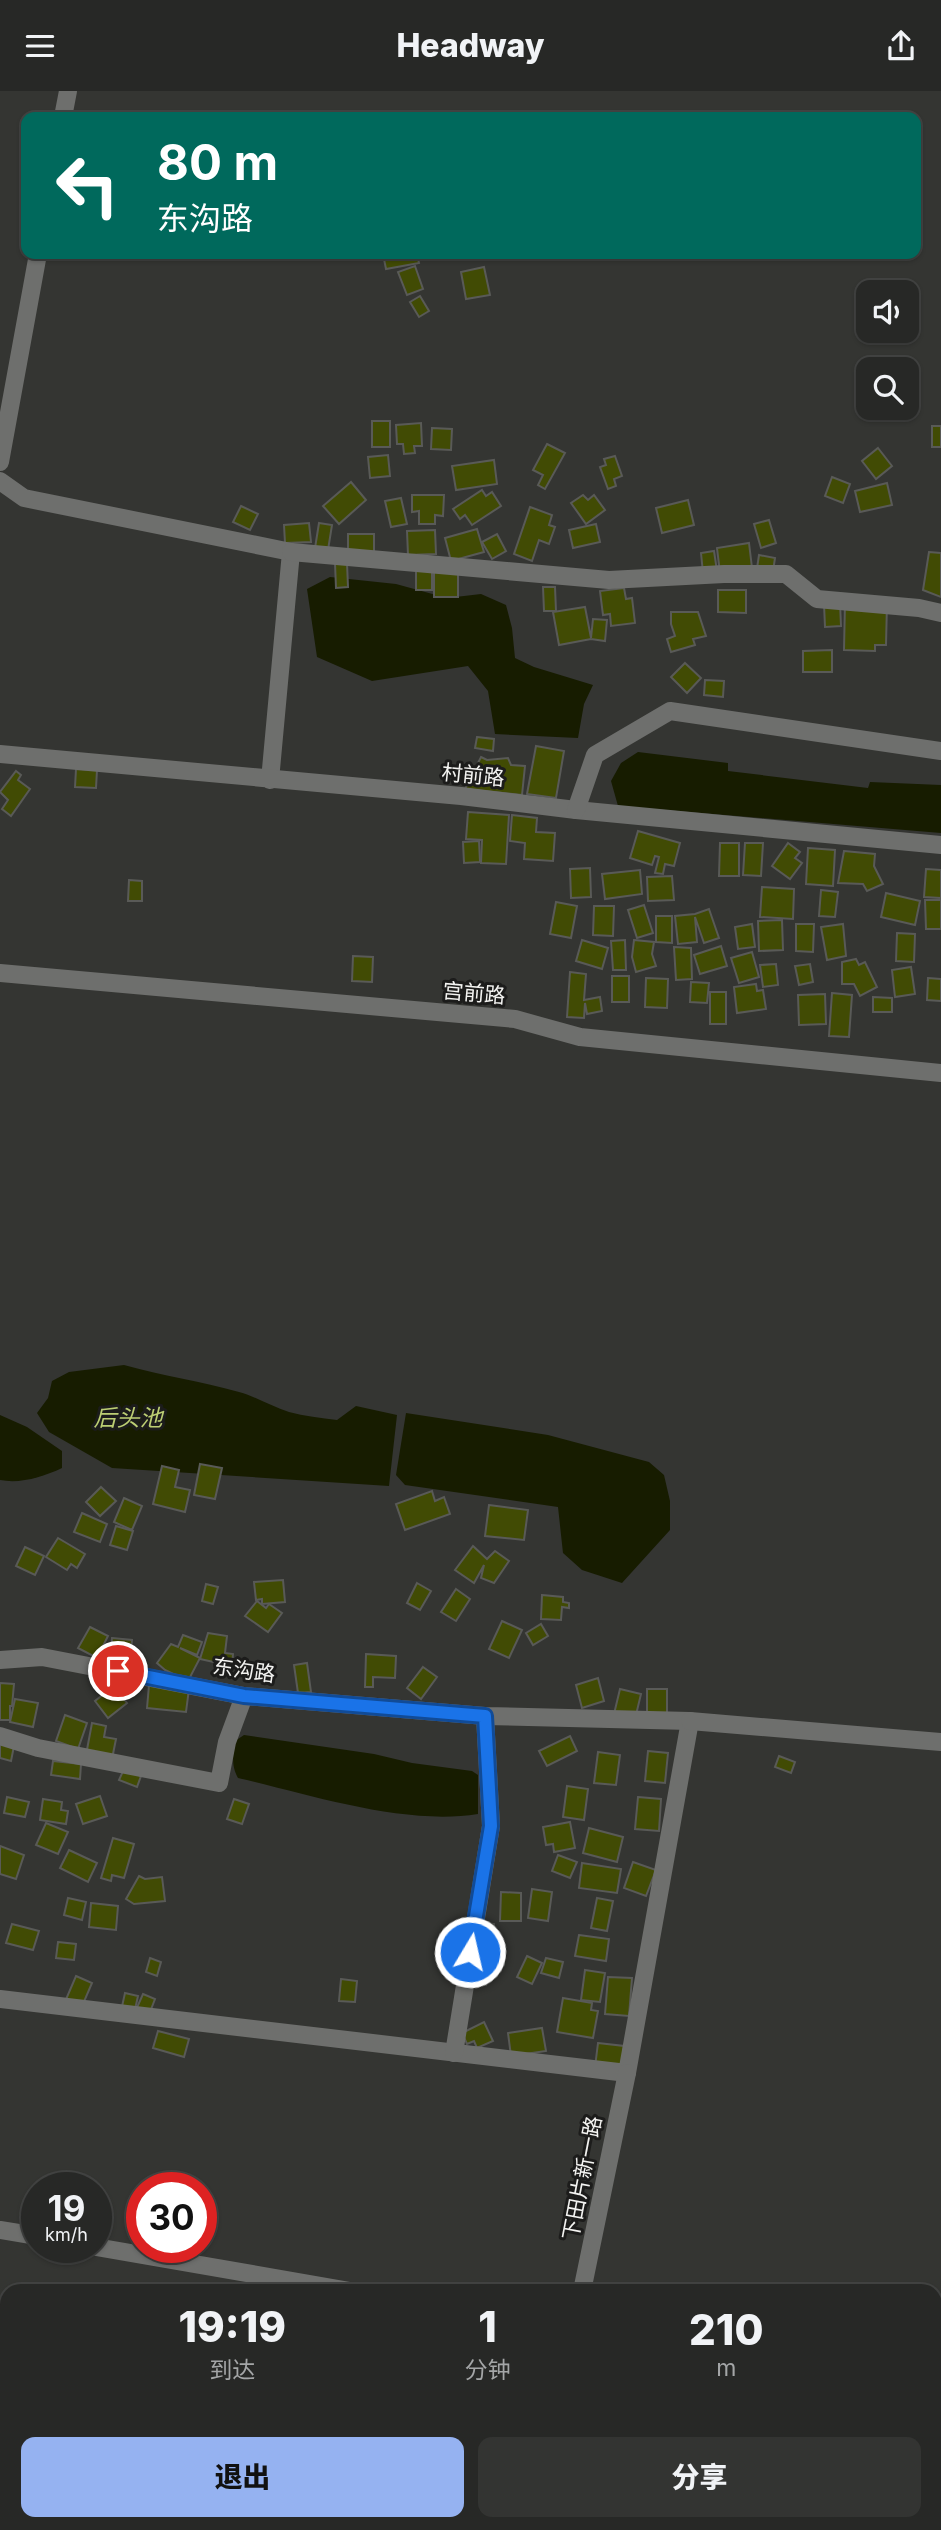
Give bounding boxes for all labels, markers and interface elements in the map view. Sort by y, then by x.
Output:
text: Headway [396,26,545,65]
icon: menu [21,27,59,65]
icon: share [882,27,920,65]
text: 80 m [157,133,278,192]
icon: left [42,140,133,231]
text: 东沟路 [157,199,253,238]
map controls [856,280,919,420]
button: sound [856,280,919,343]
button: search [856,357,919,420]
street label: 村前路 [440,759,506,791]
street label: 宫前路 [442,978,506,1008]
water label: 后头池 [94,1404,165,1432]
pin [88,1641,148,1701]
icon: arrive [99,1652,137,1690]
street label: 东沟路 [211,1653,277,1687]
position arrow [433,1915,507,1989]
street label: 下田片新一路 [558,2114,606,2242]
speed limit sign: 30 [126,2172,217,2263]
text: 19 [48,2187,85,2229]
text: km/h [45,2224,88,2245]
text: 19:19 [179,2301,286,2352]
text: 1 [478,2301,497,2352]
text: 210 [689,2304,763,2355]
text: m [716,2354,736,2382]
text: 到达 [209,2356,255,2384]
text: 分钟 [465,2356,511,2384]
button: 退出 [21,2437,464,2517]
button: 分享 [478,2437,921,2517]

